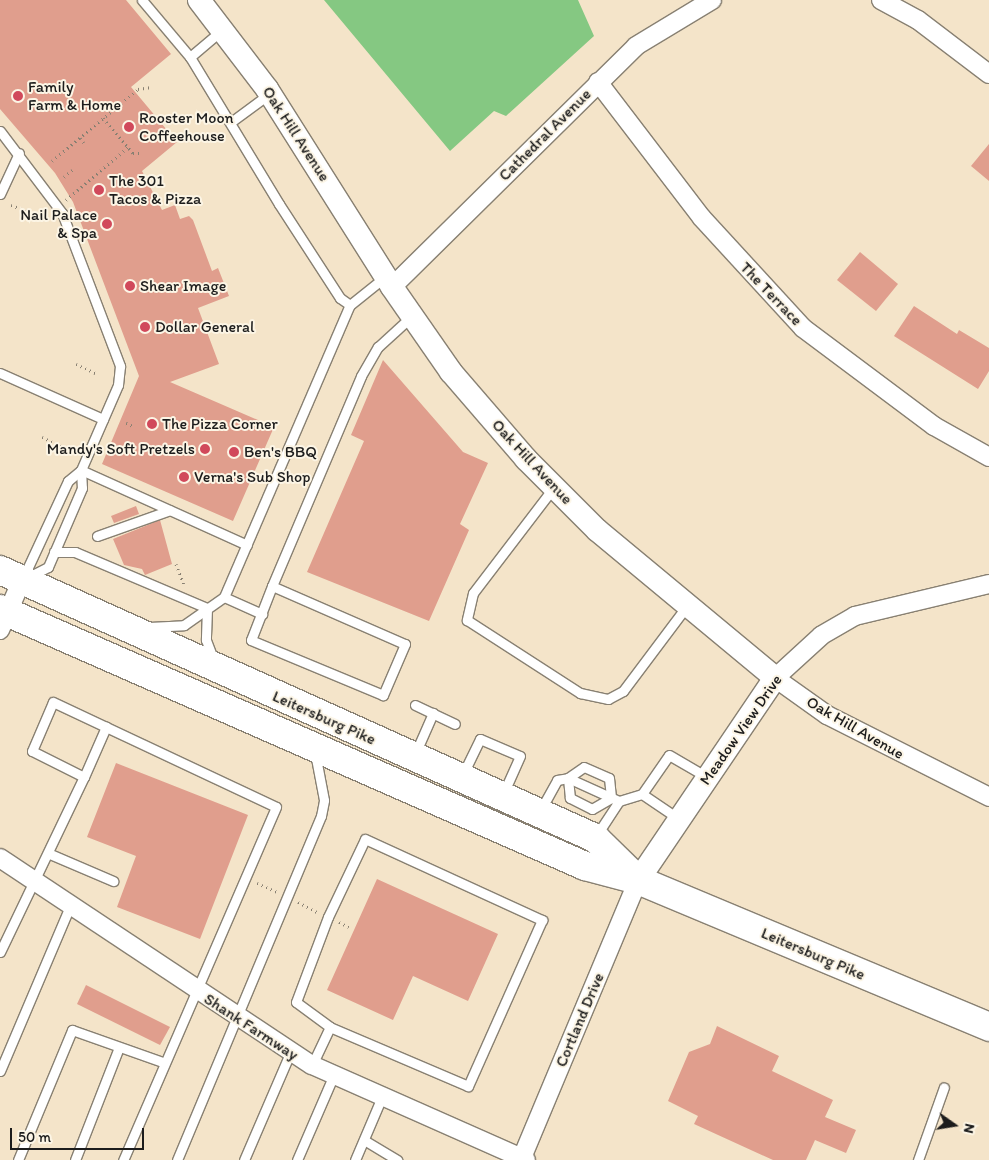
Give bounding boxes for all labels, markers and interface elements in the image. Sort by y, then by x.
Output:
place label: Family Farm & Home [28,77,121,115]
street label: Oak Hill Avenue [258,83,334,185]
street label: Cathedral Avenue [495,85,595,185]
marker: Family Farm & Home [12,90,24,102]
place label: Rooster Moon Coffeehouse [139,108,234,146]
marker: Rooster Moon Coffeehouse [123,121,135,133]
place label: The 301 Tacos & Pizza [109,171,201,209]
marker: The 301 Tacos & Pizza [93,184,105,196]
place label: Nail Palace & Spa [21,205,97,243]
marker: Nail Palace & Spa [101,218,113,230]
street label: The Terrace [737,259,805,329]
place label: Shear Image [140,276,226,296]
marker: Shear Image [124,280,136,292]
place label: Dollar General [155,317,255,337]
marker: Dollar General [139,321,151,333]
place label: The Pizza Corner [162,414,278,434]
street label: Oak Hill Avenue [488,415,576,509]
marker: The Pizza Corner [146,418,158,430]
place label: Mandy's Soft Pretzels [47,439,195,459]
place label: Ben's BBQ [244,442,317,462]
marker: Mandy's Soft Pretzels [199,443,211,455]
marker: Ben's BBQ [228,446,240,458]
place label: Verna's Sub Shop [194,467,310,487]
marker: Verna's Sub Shop [178,471,190,483]
street label: Meadow View Drive [696,671,786,789]
street label: Leitersburg Pike [269,687,379,749]
street label: Oak Hill Avenue [803,692,907,764]
street label: Leitersburg Pike [758,924,868,984]
street label: Cortland Drive [552,970,608,1070]
street label: Shank Farmway [201,990,301,1064]
north arrow [929,1100,979,1150]
scale bar [12,1118,146,1150]
text: N [960,1122,978,1135]
text: 50 m [18,1128,51,1146]

